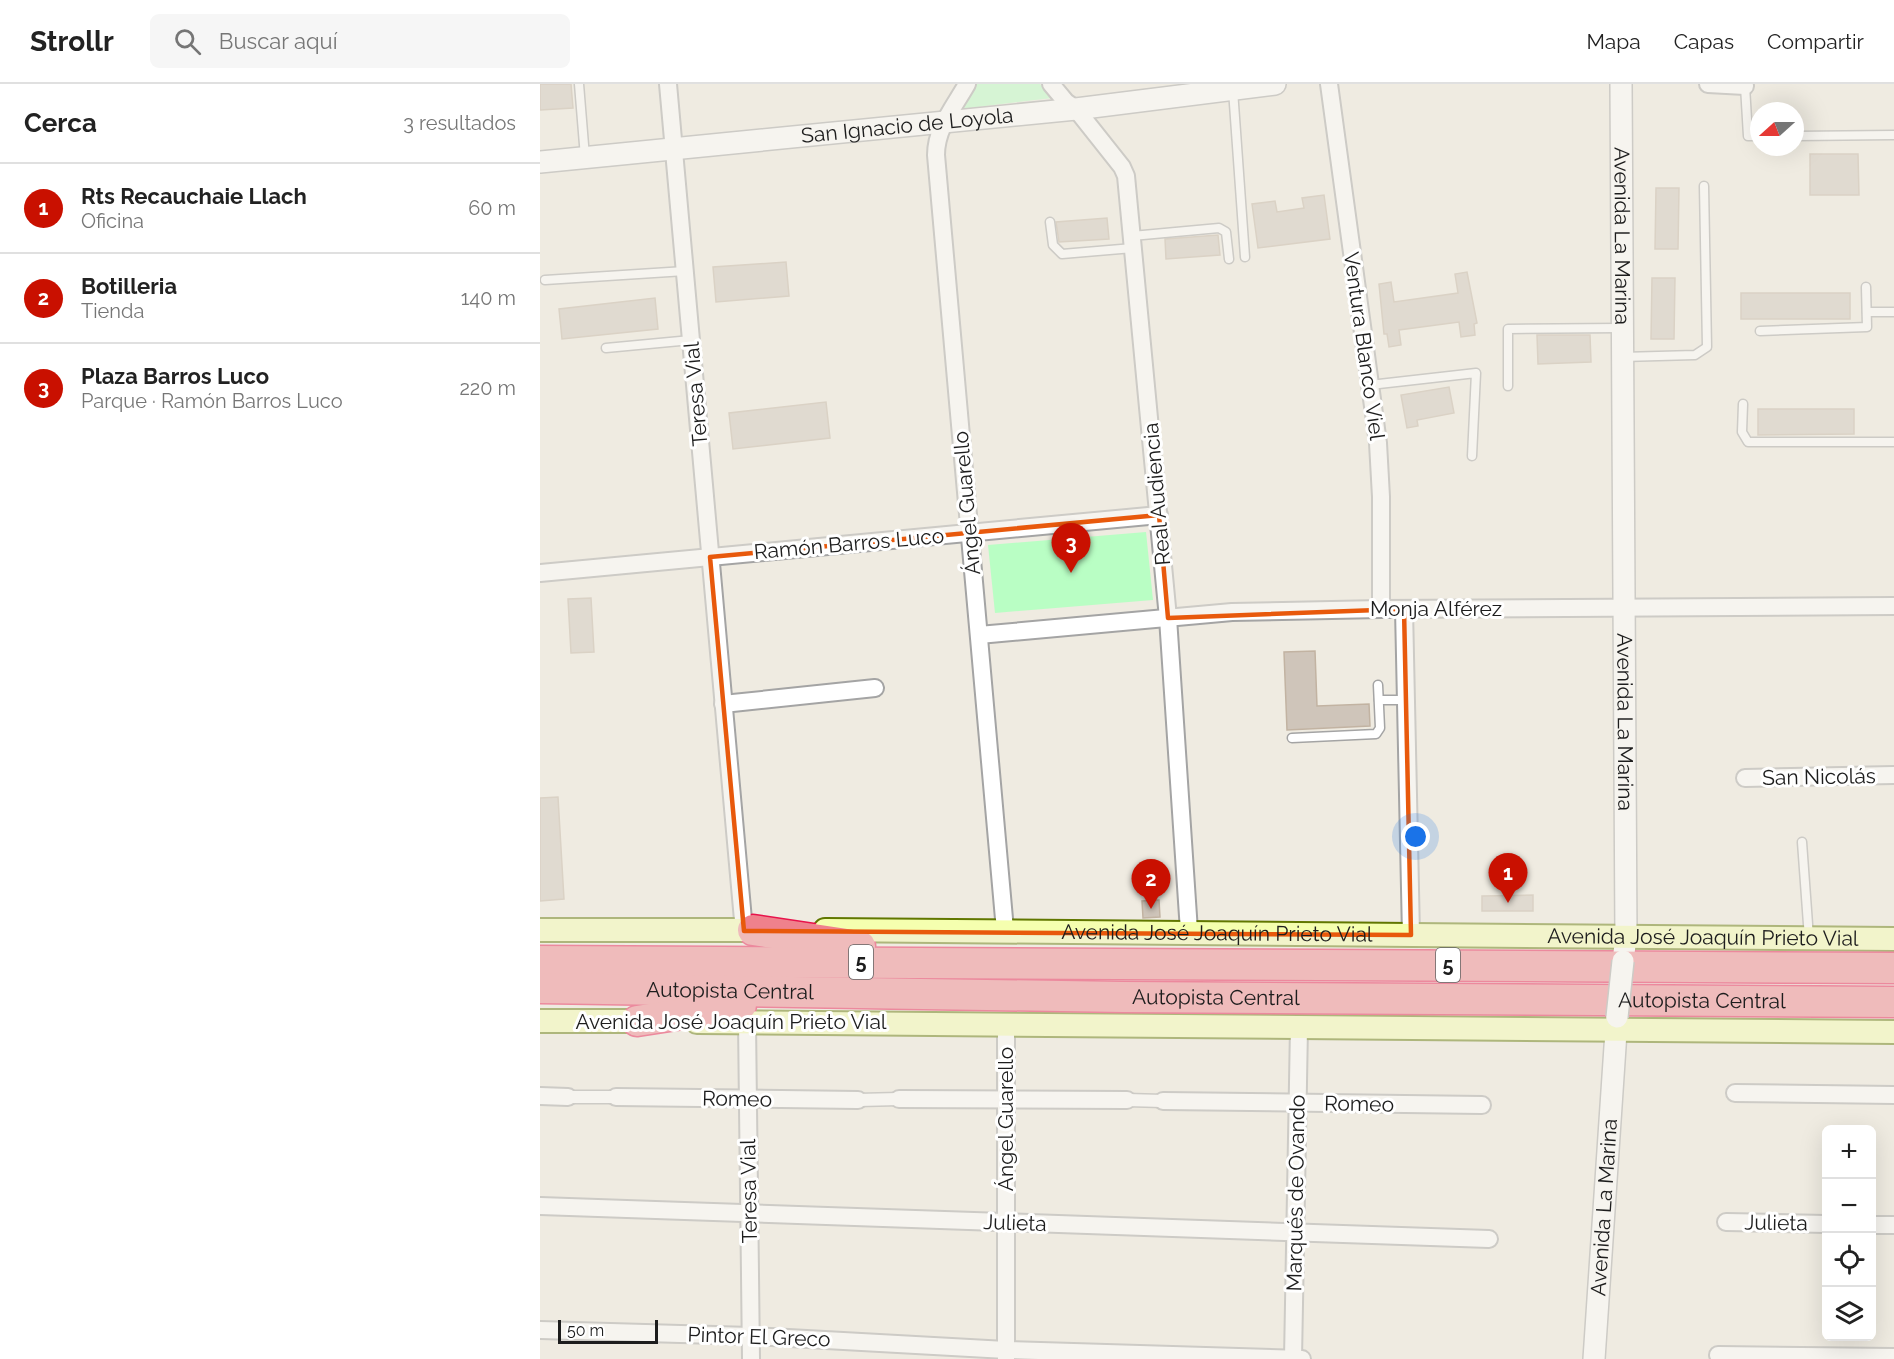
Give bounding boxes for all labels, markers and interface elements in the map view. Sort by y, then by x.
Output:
search box [150,14,570,68]
text: Strollr [30,25,114,58]
icon: search [171,25,204,58]
text: Buscar aquí [219,28,337,54]
text: Mapa [1586,29,1641,54]
text: Capas [1674,29,1734,54]
text: Compartir [1767,29,1864,54]
street label: San Ignacio de Loyola [800,102,1014,148]
north arrow [1750,102,1804,156]
text: Cerca [24,108,97,138]
text: 3 resultados [403,111,516,135]
street label: Avenida La Marina [1609,147,1635,325]
text: Rts Recauchaie Llach [81,183,307,209]
text: 1 [39,196,48,220]
text: 60 m [468,196,516,220]
text: Oficina [81,209,144,233]
street label: Ventura Blanco Viel [1339,250,1390,442]
text: Botilleria [81,273,177,299]
text: 2 [38,286,49,310]
text: 140 m [461,286,516,310]
text: Tienda [81,299,144,323]
street label: Teresa Vial [678,341,713,447]
text: Plaza Barros Luco [81,363,269,389]
text: 3 [38,376,49,400]
text: 220 m [459,376,516,400]
text: Parque · Ramón Barros Luco [81,389,343,413]
street label: Real Audiencia [1138,422,1175,566]
street label: Ángel Guarello [948,430,985,576]
street label: Ramón Barros Luco [753,523,945,564]
pin: 3 [1052,524,1090,573]
street label: Monja Alférez [1370,596,1502,621]
street label: Avenida La Marina [1612,633,1638,811]
street label: San Nicolás [1762,763,1876,790]
your location [1401,822,1430,851]
pin: 1 [1488,854,1528,903]
pin: 2 [1132,860,1170,909]
street label: Avenida José Joaquín Prieto Vial [1061,919,1373,947]
street label: Avenida José Joaquín Prieto Vial [1547,923,1859,951]
road number: 5 [849,945,873,979]
road number: 5 [1436,948,1460,982]
street label: Autopista Central [646,977,814,1004]
street label: Autopista Central [1132,984,1300,1010]
street label: Autopista Central [1618,987,1786,1013]
street label: Avenida José Joaquín Prieto Vial [575,1009,887,1034]
street label: Ángel Guarello [993,1047,1018,1191]
street label: Romeo [702,1085,772,1112]
street label: Romeo [1324,1090,1394,1117]
street label: Marqués de Ovando [1281,1094,1310,1292]
street label: Avenida La Marina [1585,1118,1622,1297]
map controls [1822,1125,1876,1341]
button: + [1822,1125,1876,1179]
street label: Teresa Vial [735,1138,762,1243]
button: − [1822,1179,1876,1233]
street label: Julieta [983,1209,1047,1236]
street label: Julieta [1744,1209,1808,1236]
button: locate [1822,1233,1876,1287]
button: layers [1822,1287,1876,1341]
scale bar [558,1317,658,1344]
text: 50 m [567,1321,604,1340]
street label: Pintor El Greco [687,1322,831,1351]

